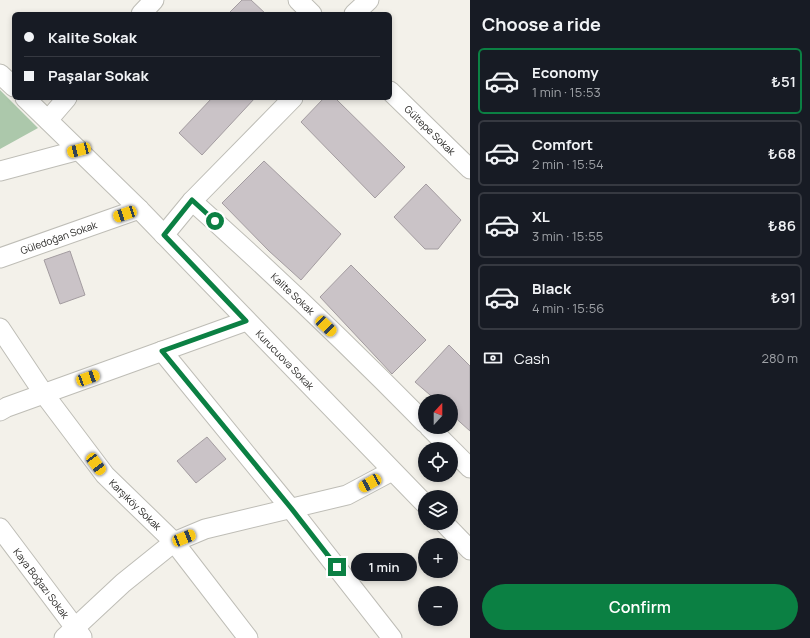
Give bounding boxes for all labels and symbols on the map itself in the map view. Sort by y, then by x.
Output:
street label: Gültepe Sokak [401,102,459,159]
car [66,141,92,159]
car [112,204,138,224]
route start [206,212,224,230]
street label: Güledoğan Sokak [18,217,100,257]
street label: Kalite Sokak [268,269,319,318]
car [313,313,339,339]
street label: Kurucuova Sokak [253,327,318,393]
car [75,368,101,388]
north arrow [418,394,458,434]
car [84,451,108,477]
car [357,472,383,494]
street label: Karşıköy Sokak [106,476,165,534]
car [171,528,197,548]
street label: Kaya Boğazı Sokak [10,545,73,622]
callout: 1 min [351,553,417,581]
route end [328,558,346,576]

